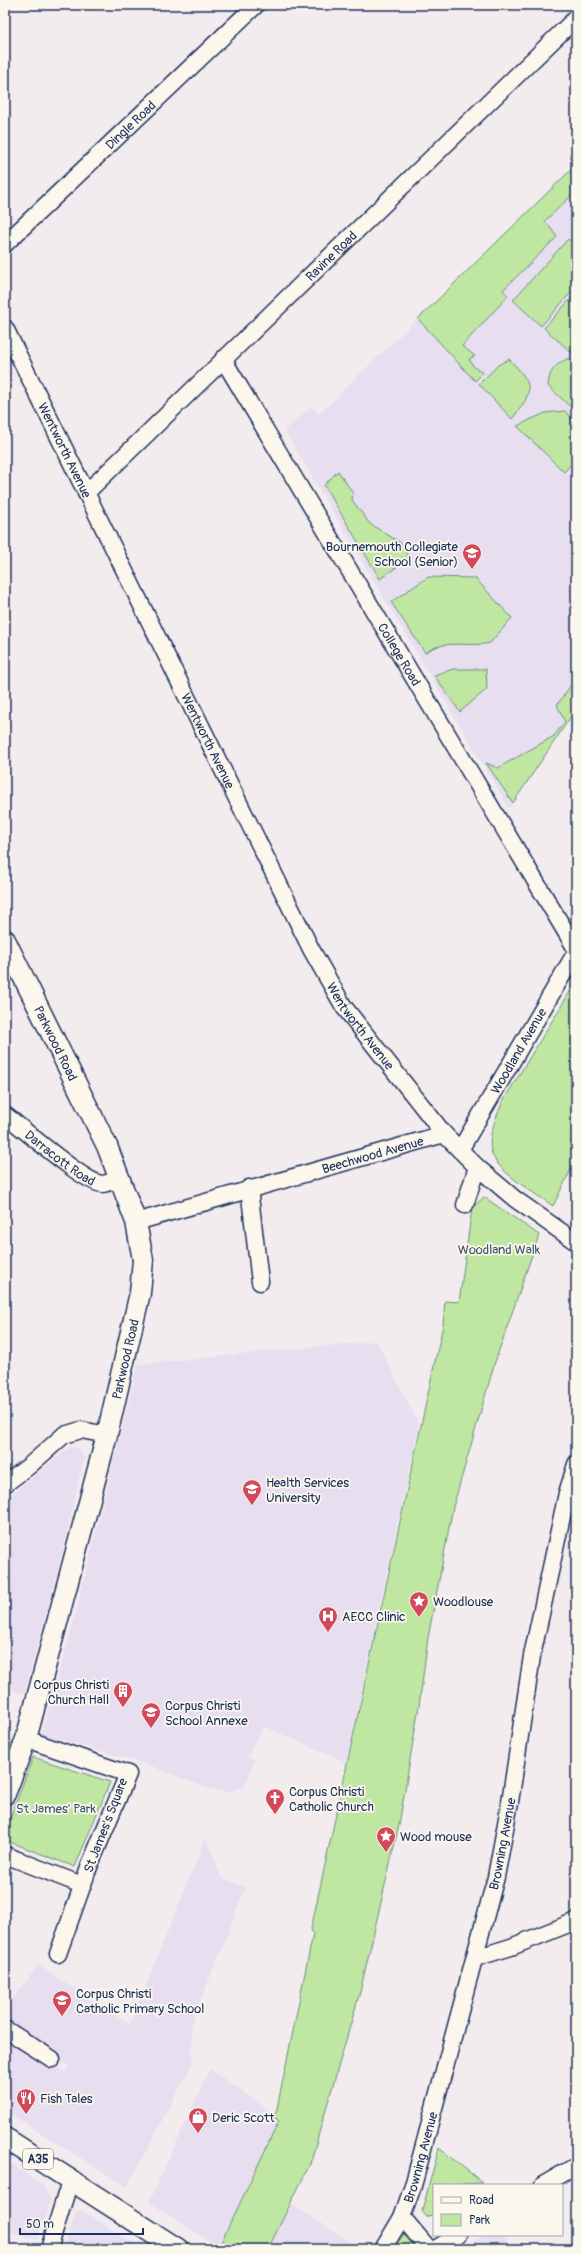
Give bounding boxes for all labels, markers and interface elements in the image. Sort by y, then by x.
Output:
street label: Dingle Road [102,98,160,153]
street label: Ravine Road [303,228,361,285]
street label: Wentworth Avenue [34,400,95,501]
place label: Bournemouth Collegiate School (Senior) [326,539,459,570]
school or university icon: Bournemouth Collegiate School (Senior) [461,542,483,570]
street label: College Road [374,620,424,689]
street label: Wentworth Avenue [177,691,238,792]
street label: Wentworth Avenue [323,980,398,1074]
street label: Parkwood Road [30,1003,80,1084]
street label: Woodland Avenue [488,1005,551,1097]
street label: Darracott Road [21,1127,98,1190]
street label: Beechwood Avenue [320,1133,426,1177]
park label: Woodland Walk [458,1242,541,1258]
street label: Parkwood Road [109,1318,143,1401]
place label: Health Services University [266,1475,349,1506]
school or university icon: Health Services University [241,1478,263,1506]
place icon: Woodlouse [408,1590,430,1618]
place label: Woodlouse [433,1594,494,1610]
hospital icon: AECC Clinic [317,1605,339,1633]
place label: AECC Clinic [342,1609,406,1625]
place label: Corpus Christi Church Hall [34,1677,109,1708]
building icon: Corpus Christi Church Hall [112,1680,134,1708]
place label: Corpus Christi School Annexe [165,1698,248,1729]
school or university icon: Corpus Christi School Annexe [140,1701,162,1729]
street label: St James's Square [81,1775,132,1875]
place label: Corpus Christi Catholic Church [289,1784,374,1815]
church icon: Corpus Christi Catholic Church [264,1787,286,1815]
street label: Browning Avenue [486,1796,520,1892]
park label: St James' Park [16,1801,96,1817]
place icon: Wood mouse [375,1825,397,1853]
place label: Wood mouse [400,1829,472,1845]
place label: Corpus Christi Catholic Primary School [76,1986,204,2017]
school or university icon: Corpus Christi Catholic Primary School [51,1989,73,2017]
restaurant icon: Fish Tales [15,2087,37,2115]
place label: Fish Tales [40,2091,93,2107]
shop icon: Deric Scott [187,2106,209,2134]
place label: Deric Scott [212,2110,275,2126]
street label: Browning Avenue [401,2110,442,2205]
road number: A35 [23,2149,53,2169]
legend [433,2184,563,2236]
text: Road [469,2193,494,2208]
scale bar [20,2210,143,2236]
text: Park [469,2213,490,2228]
text: 50 m [26,2217,54,2232]

